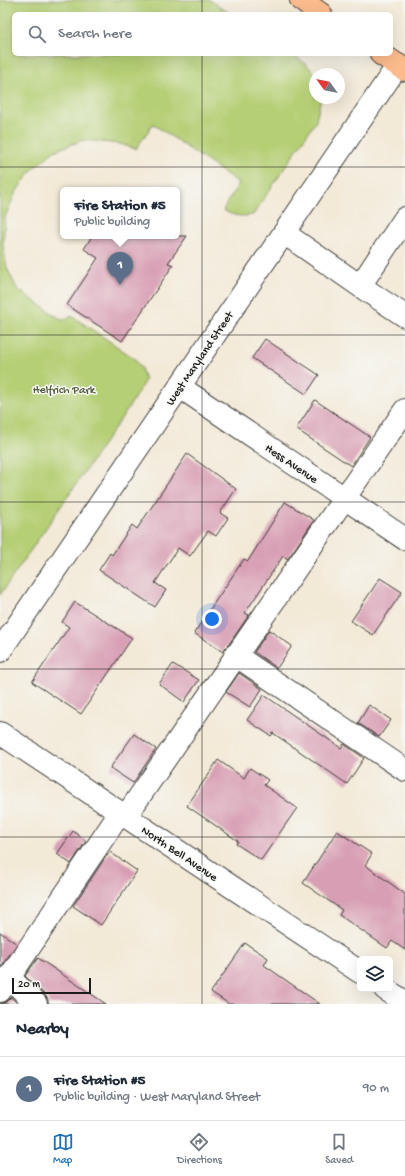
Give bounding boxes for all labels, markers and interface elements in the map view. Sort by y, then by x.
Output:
search box [12,12,393,56]
icon: search [26,23,48,45]
text: Search here [58,25,132,43]
north arrow [309,68,345,104]
popup [60,187,180,239]
text: Fire Station #5 [74,197,166,215]
text: Public building [74,215,150,230]
pin: 1 [107,252,133,285]
street label: West Maryland Street [164,308,238,409]
park label: Helfrich Park [33,384,97,398]
street label: Hess Avenue [262,442,321,488]
your location [202,609,222,629]
street label: North Bell Avenue [138,824,220,886]
map controls [357,956,393,992]
button: layers [357,956,393,992]
scale bar [12,976,91,995]
text: 20 m [18,979,40,991]
text: Nearby [16,1020,69,1040]
text: Fire Station #5 [54,1072,146,1090]
text: 1 [26,1081,32,1096]
text: 90 m [363,1081,389,1096]
text: Public building · West Maryland Street [54,1090,260,1105]
tab: Map [52,1131,74,1167]
tab: Directions [177,1131,222,1167]
tab: Saved [325,1131,353,1167]

